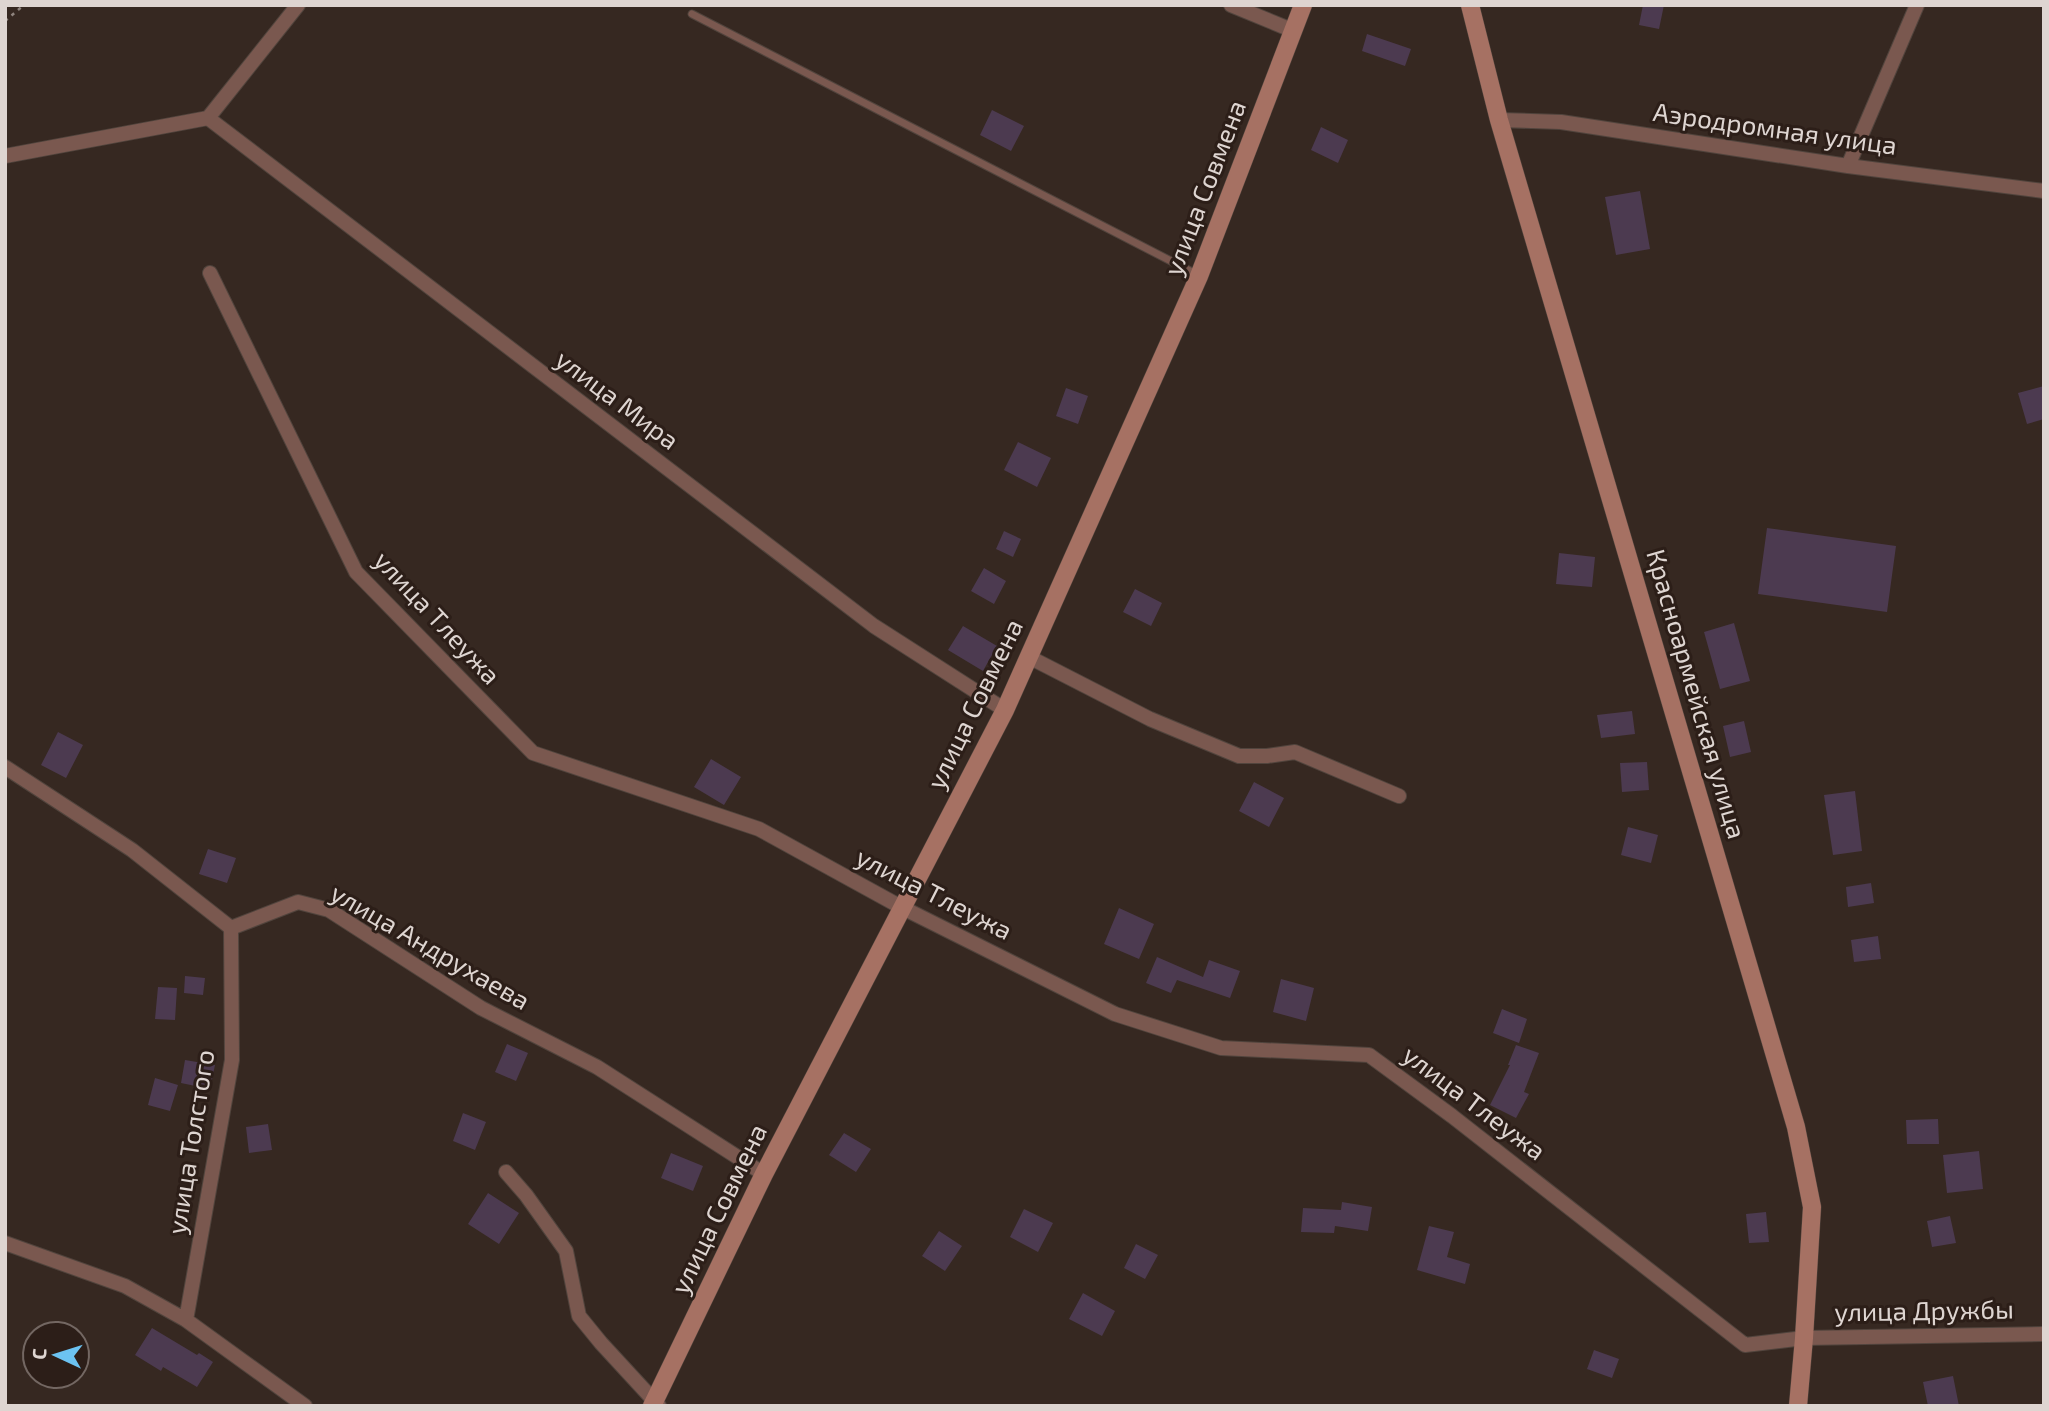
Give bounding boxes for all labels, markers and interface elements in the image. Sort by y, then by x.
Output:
street label: улица Совмена [1156,95,1252,280]
street label: Аэродромная улица [1651,95,1899,161]
street label: улица Мира [550,342,686,456]
street label: улица Тлеужа [368,544,508,691]
street label: Красноармейская улица [1640,545,1754,842]
street label: улица Совмена [919,613,1029,794]
street label: улица Тлеужа [851,840,1018,946]
street label: улица Андрухаева [325,876,536,1016]
street label: улица Тлеужа [1397,1038,1552,1166]
street label: улица Толстого [160,1047,220,1237]
street label: улица Совмена [663,1118,773,1299]
street label: улица Дружбы [1834,1292,2014,1328]
north arrow [21,1320,91,1390]
text: С [27,1347,50,1360]

